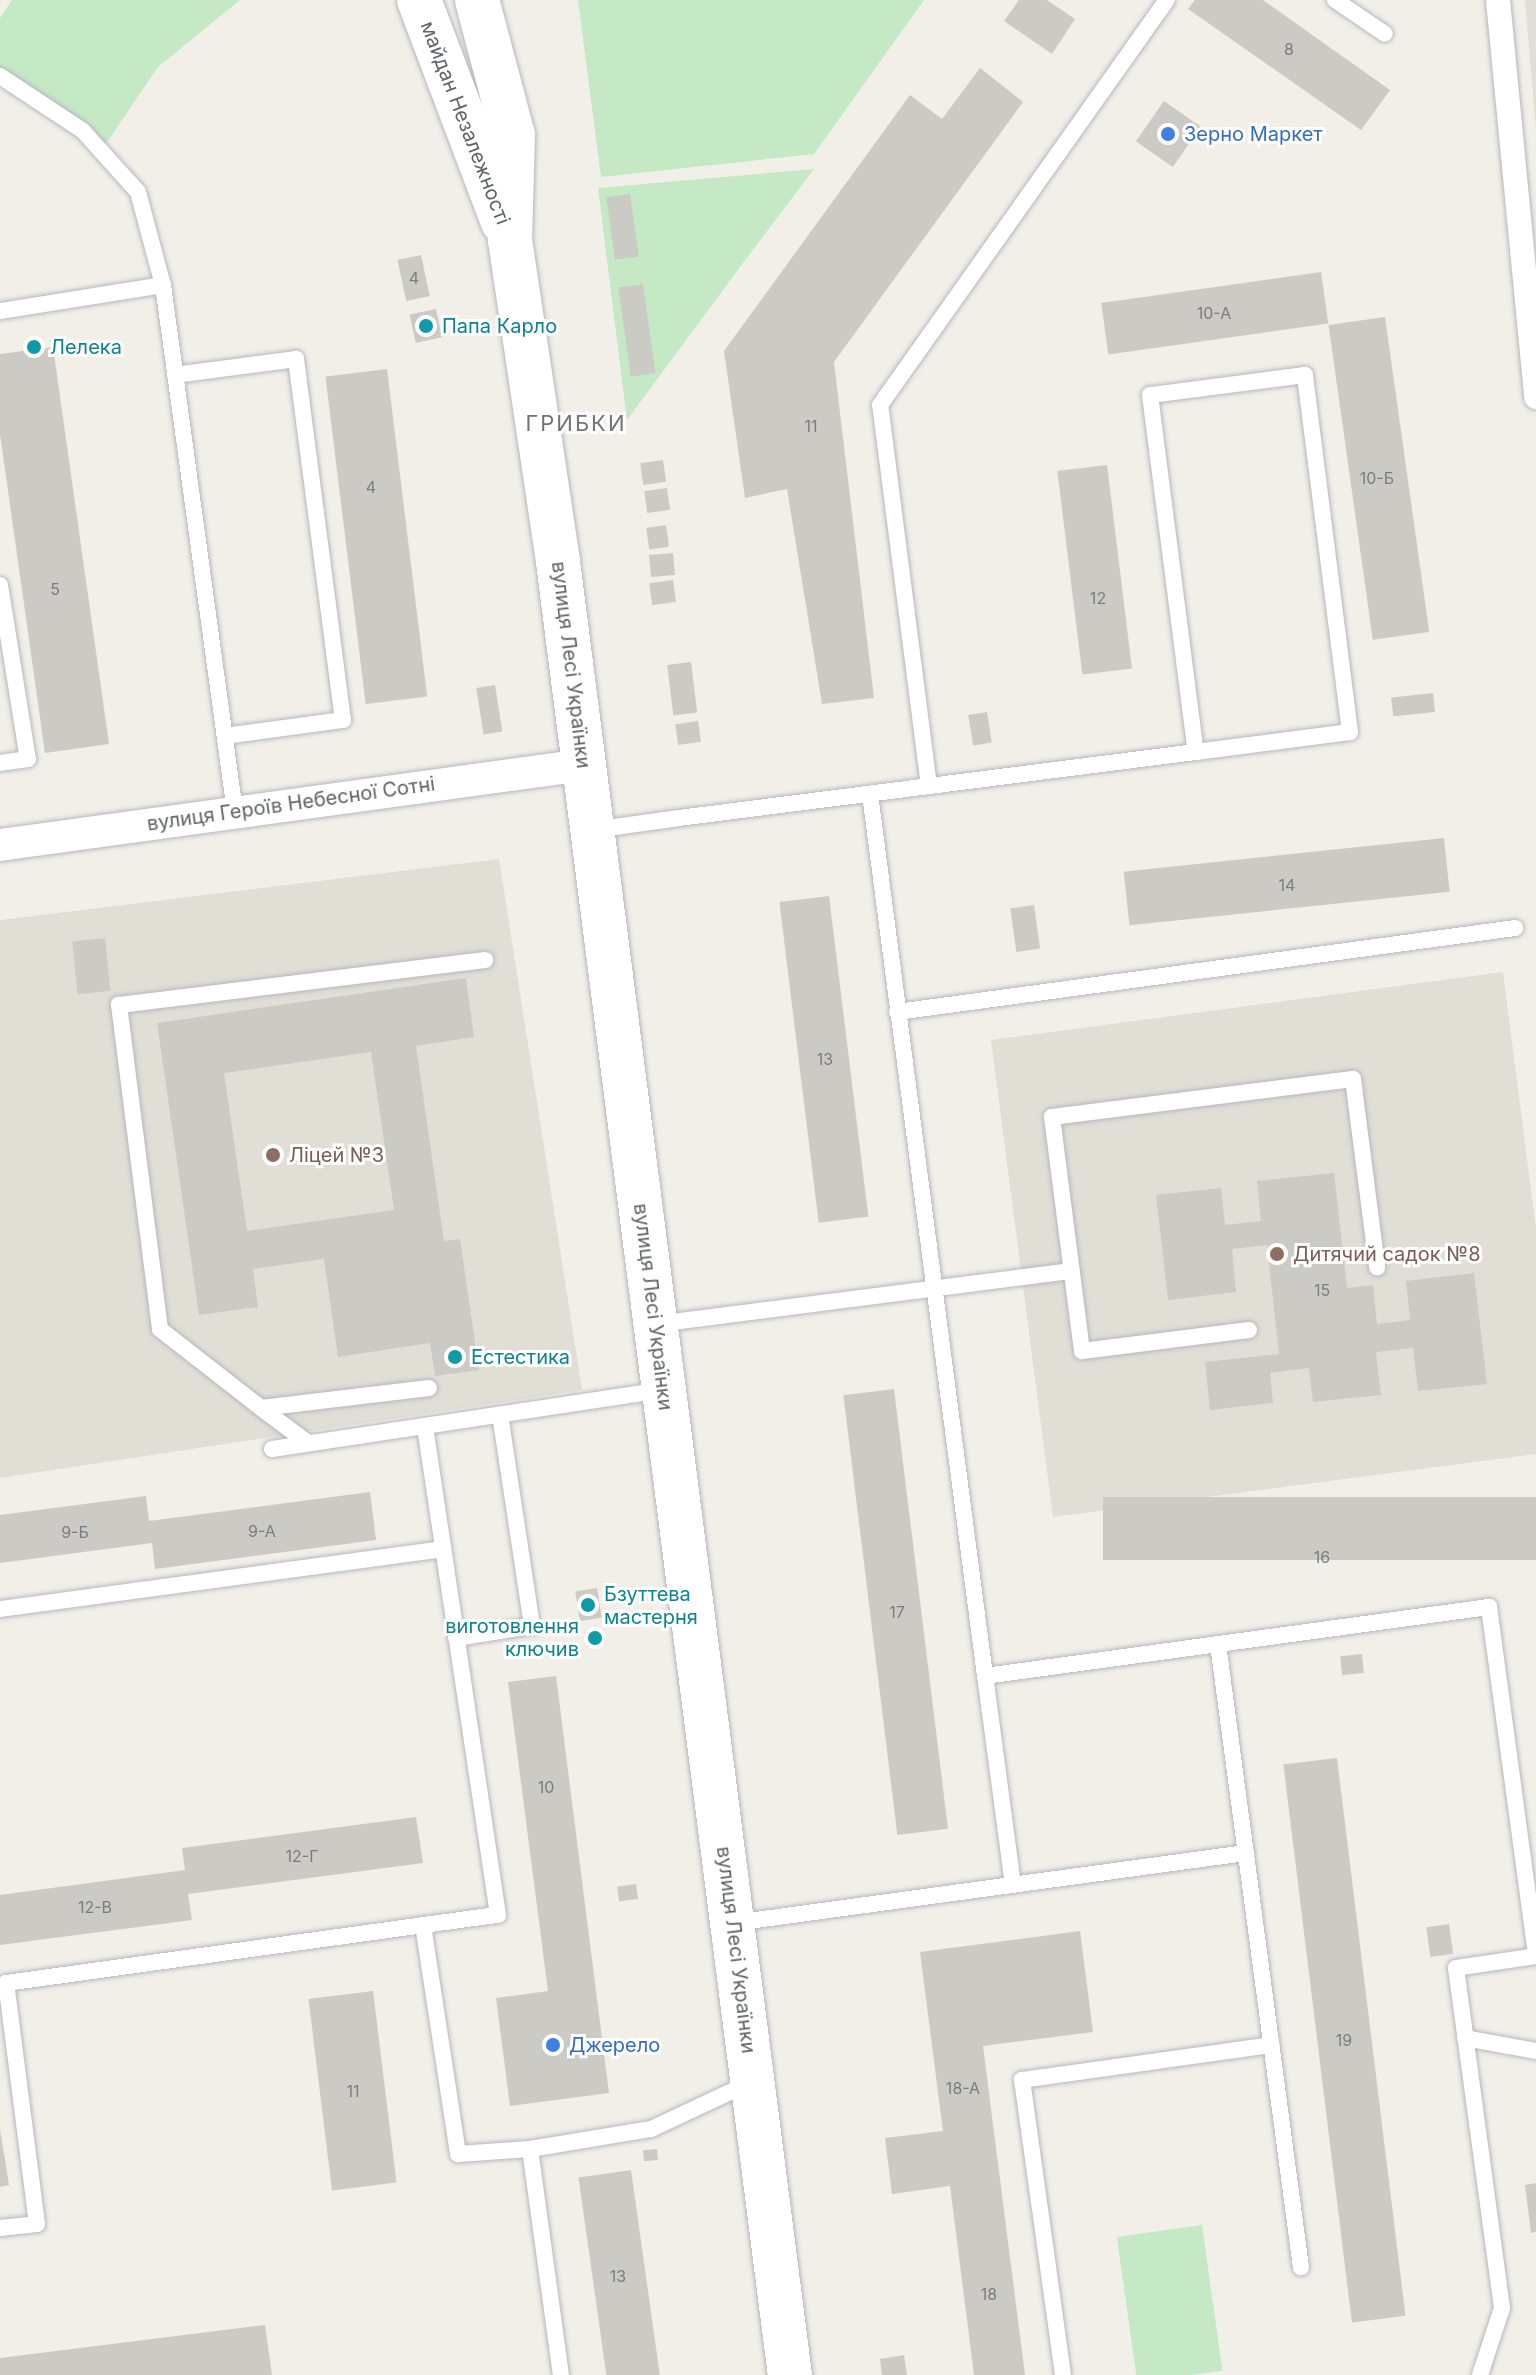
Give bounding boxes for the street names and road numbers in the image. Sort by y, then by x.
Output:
street label: майдан Незалежності [415,18,515,228]
street label: вулиця Лесі Українки [546,560,596,770]
street label: вулиця Героїв Небесної Сотні [145,772,437,836]
street label: вулиця Лесі Українки [628,1202,678,1412]
street label: вулиця Лесі Українки [711,1845,761,2055]

